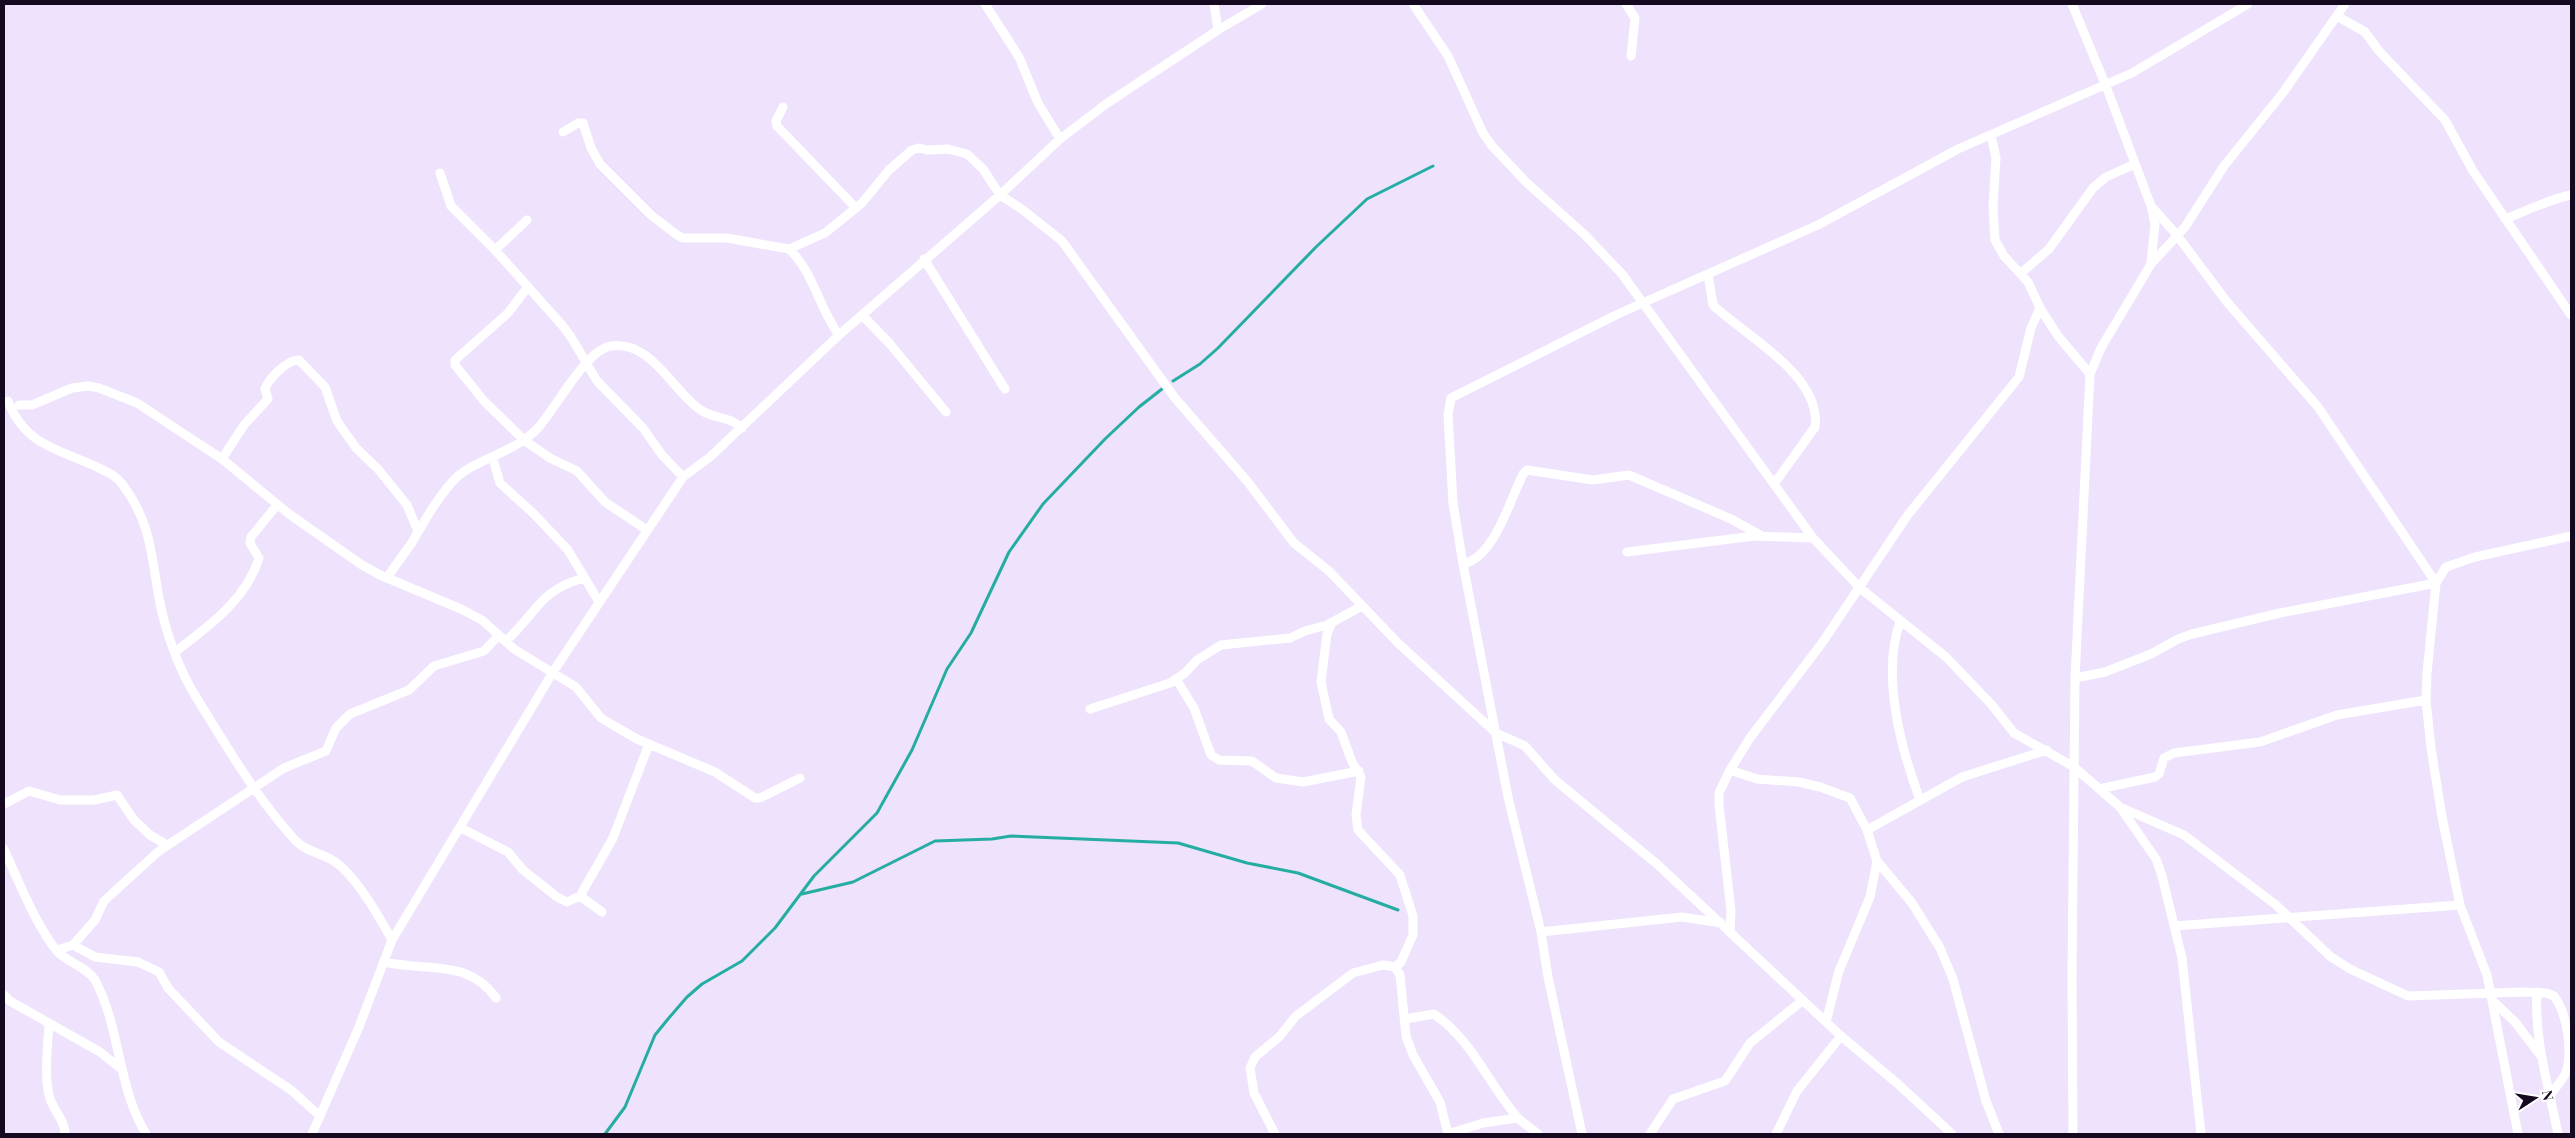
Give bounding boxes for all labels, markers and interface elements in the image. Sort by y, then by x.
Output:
north arrow [2510,1073,2560,1123]
text: N [2538,1088,2559,1102]

